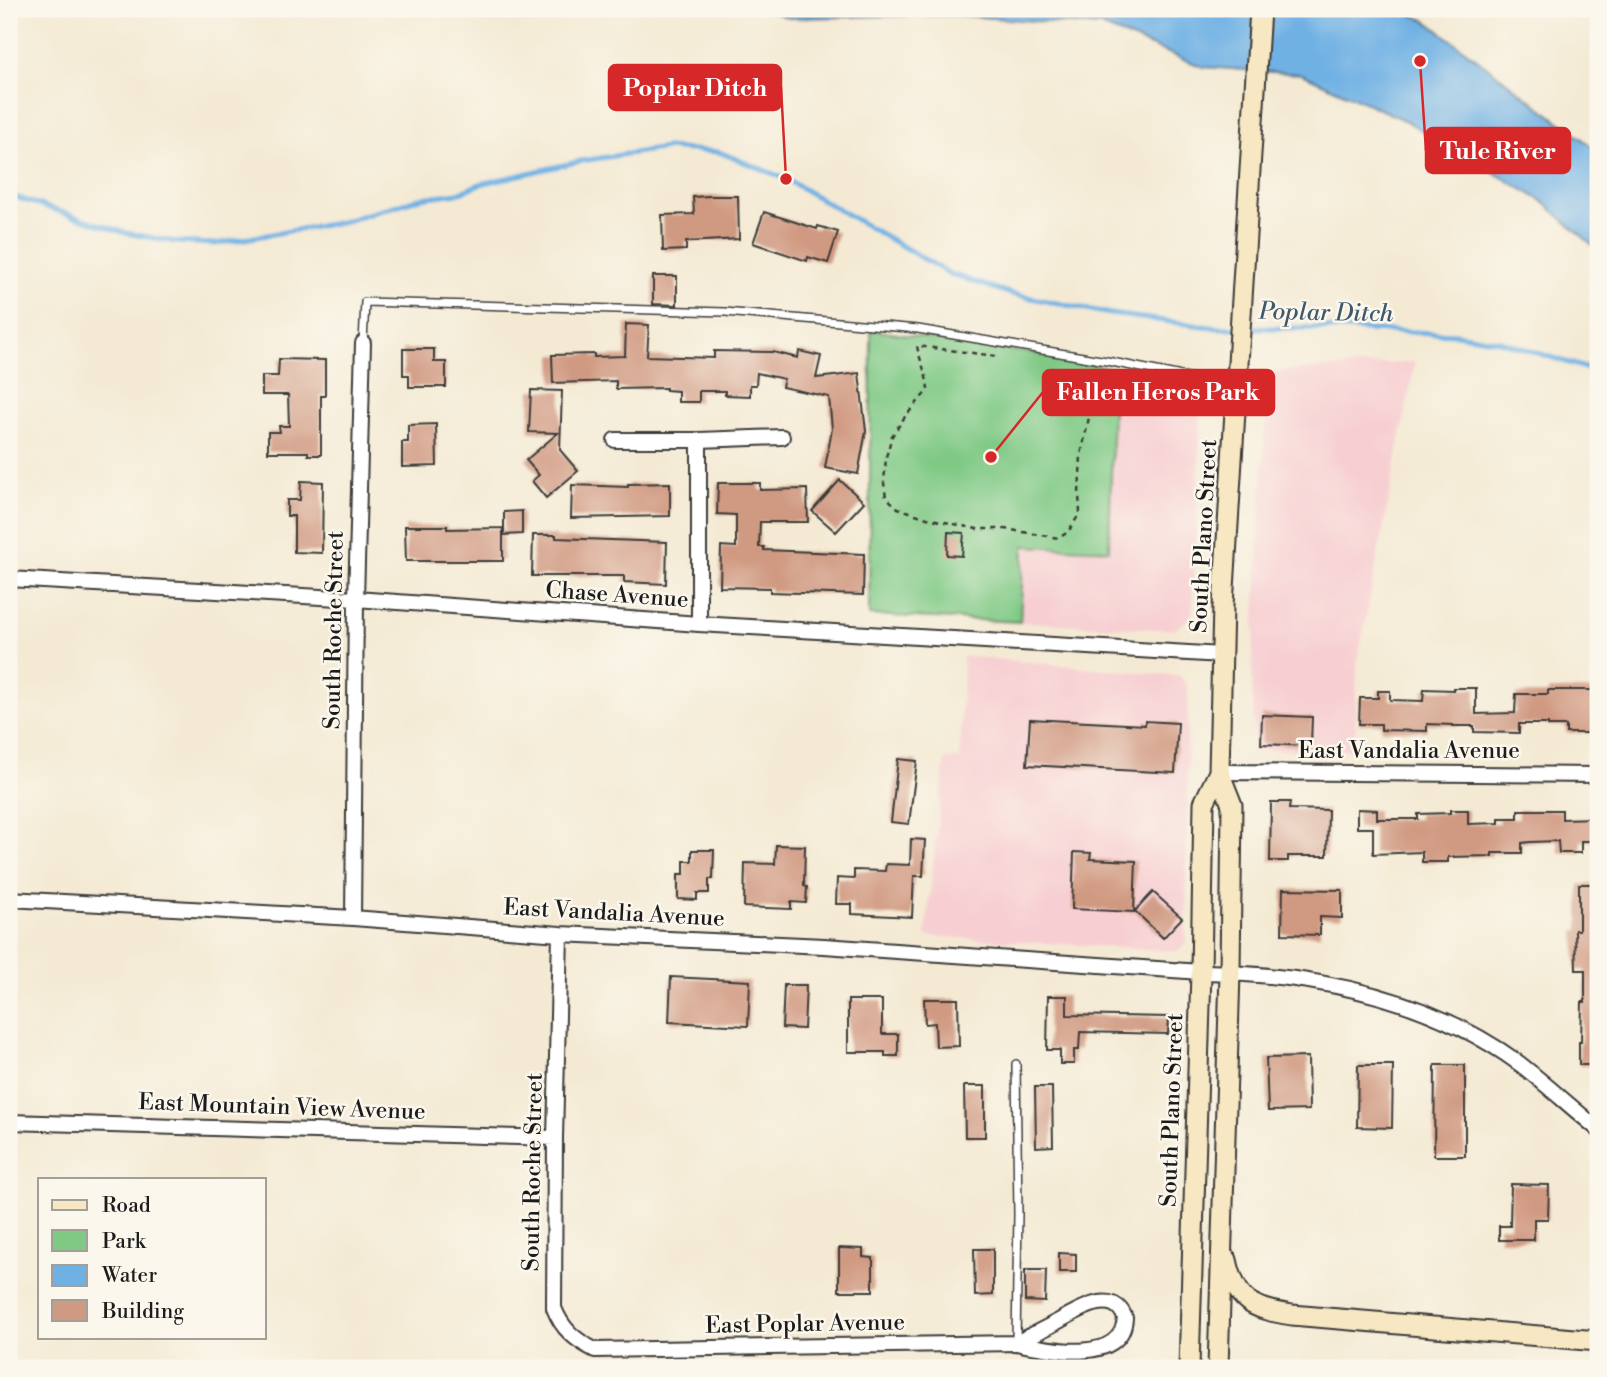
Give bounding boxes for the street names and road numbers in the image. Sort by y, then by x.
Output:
street label: South Plano Street [1185,438,1223,634]
street label: South Roche Street [318,530,350,730]
street label: Chase Avenue [545,576,689,614]
street label: East Vandalia Avenue [1298,737,1520,765]
street label: East Vandalia Avenue [503,893,725,933]
street label: South Plano Street [1155,1013,1189,1207]
street label: South Roche Street [517,1072,549,1272]
street label: East Mountain View Avenue [138,1088,426,1126]
street label: East Poplar Avenue [705,1308,905,1340]

